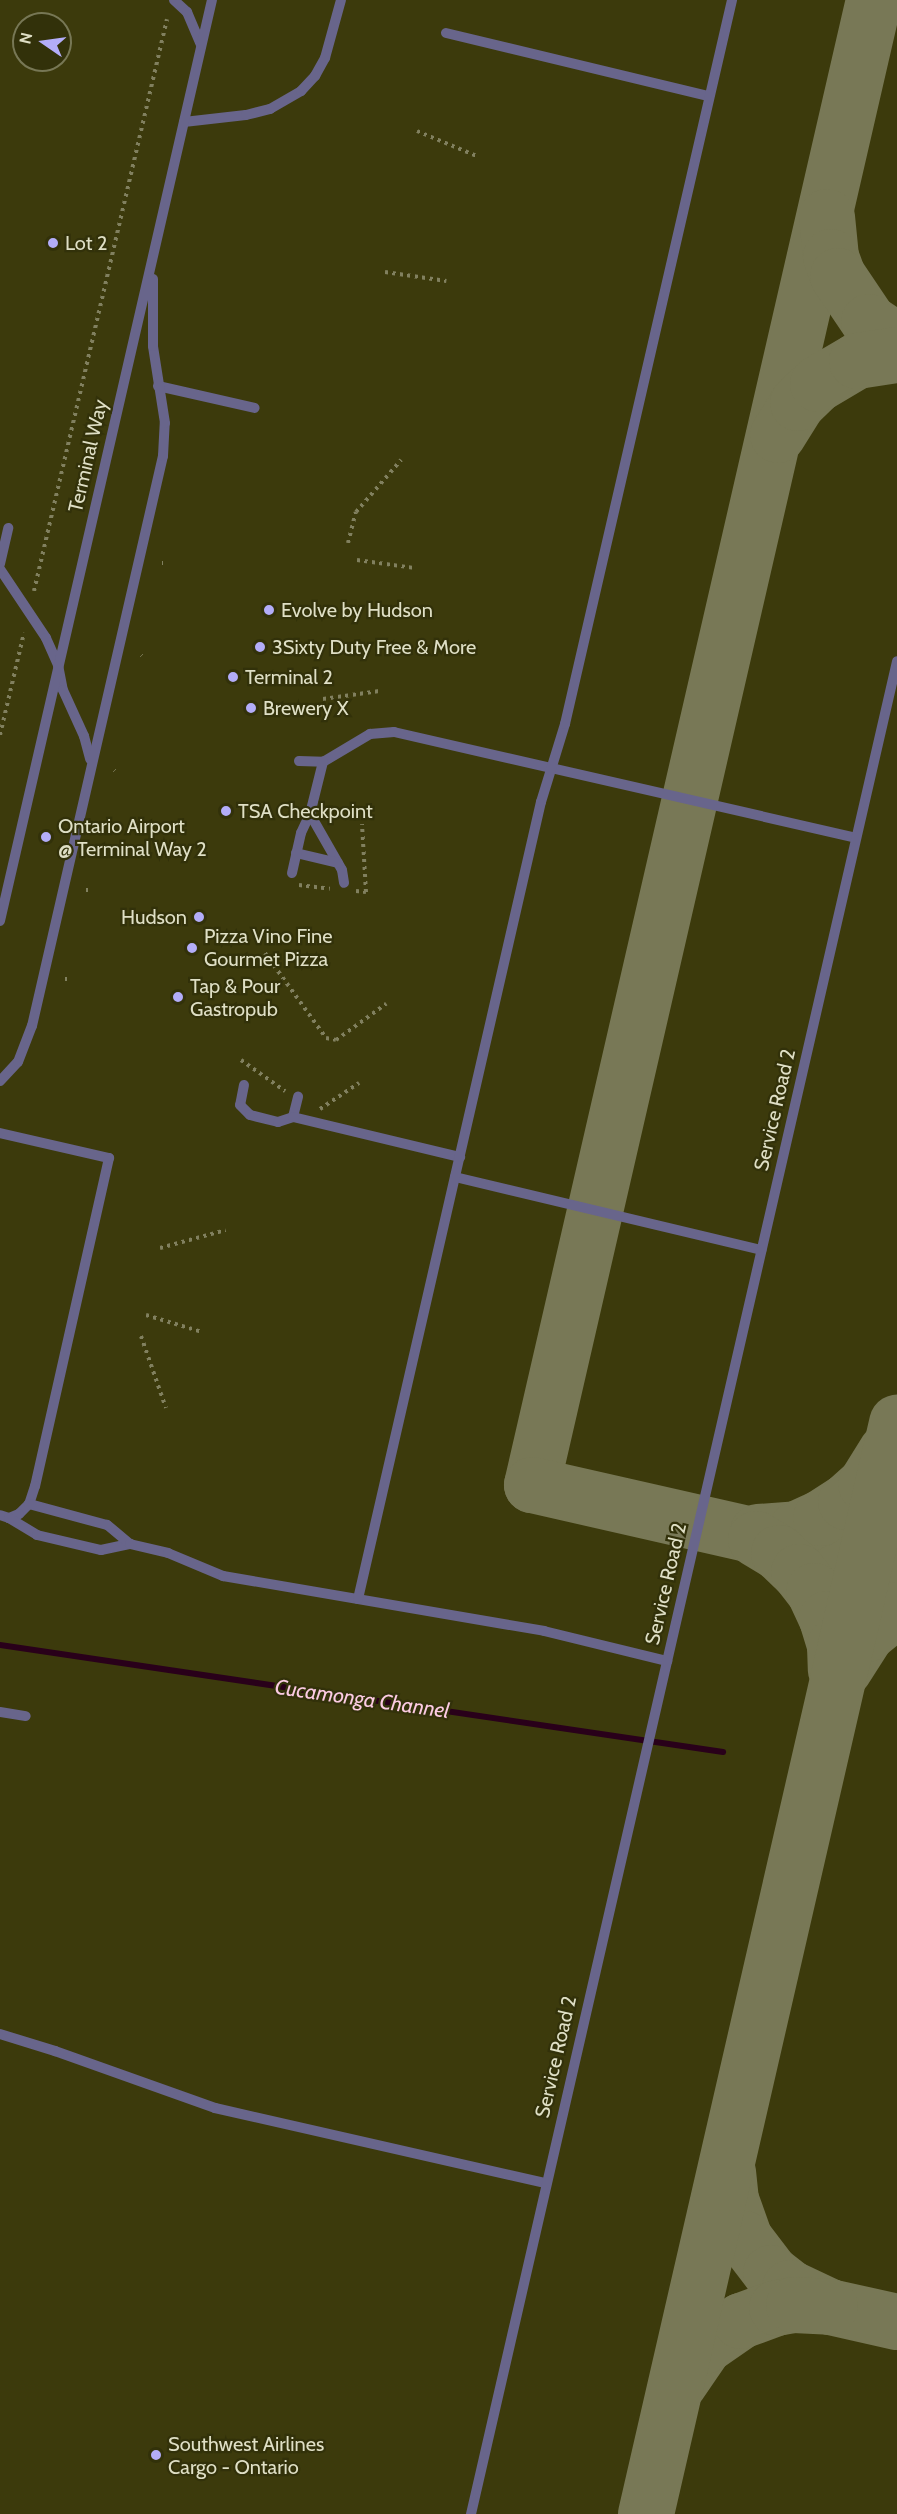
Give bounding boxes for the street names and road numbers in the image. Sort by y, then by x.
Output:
street label: Terminal Way [63,397,113,515]
street label: Service Road 2 [749,1047,801,1173]
street label: Service Road 2 [640,1521,692,1647]
street label: Service Road 2 [530,1994,582,2120]

